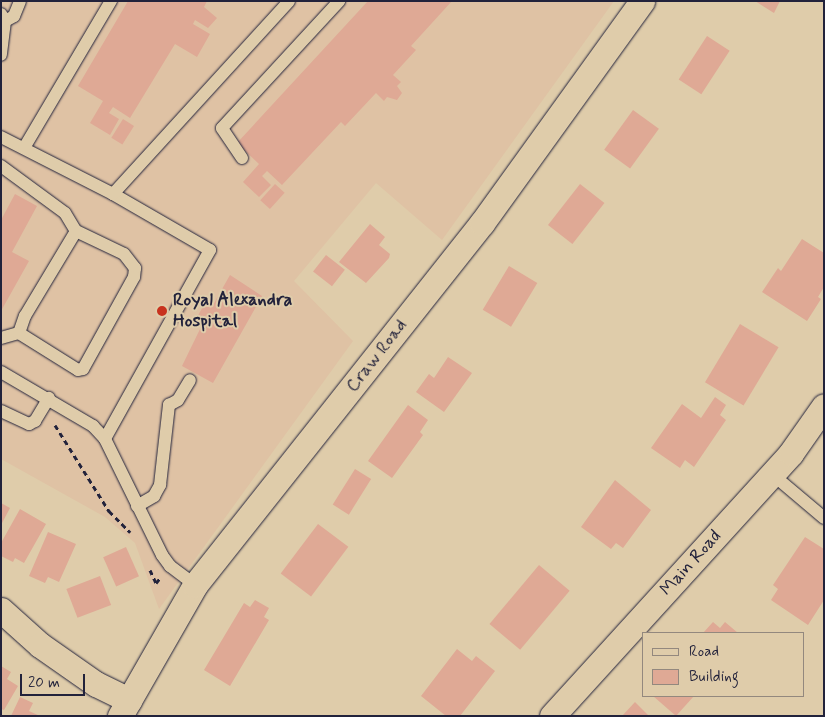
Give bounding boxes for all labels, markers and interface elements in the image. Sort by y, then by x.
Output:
place label: Royal Alexandra Hospital [173,290,292,332]
marker: Royal Alexandra Hospital [155,304,169,318]
street label: Craw Road [342,316,412,396]
street label: Main Road [656,526,726,600]
legend [642,632,805,697]
text: Road [689,642,719,662]
scale bar [22,664,88,696]
text: Building [689,667,739,687]
text: 20 m [28,673,60,693]

